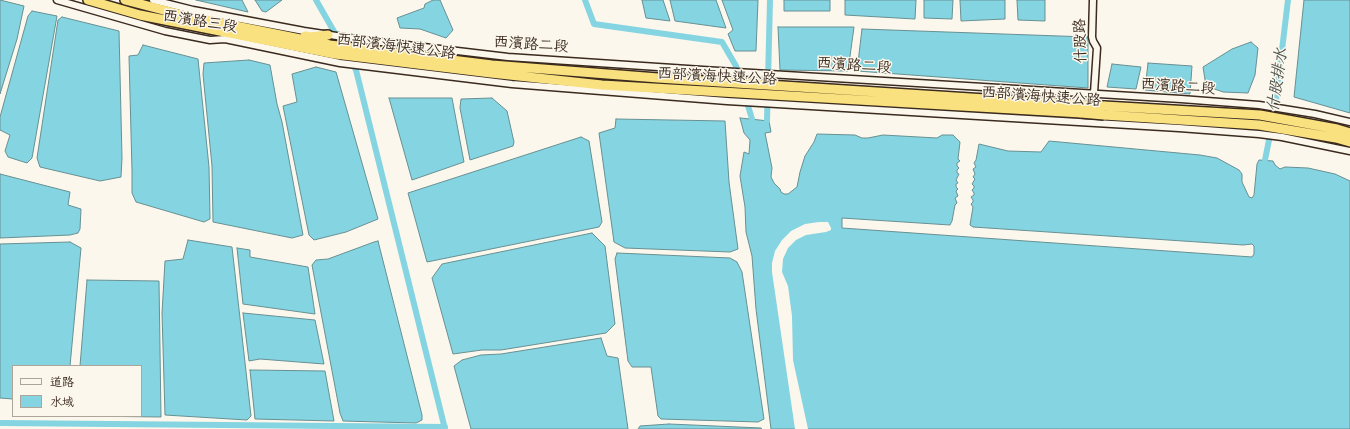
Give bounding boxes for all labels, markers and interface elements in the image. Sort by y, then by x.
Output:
street label: 西濱路三段 [162,7,238,37]
street label: 什股路 [1071,18,1091,64]
street label: 西部濱海快速公路 [335,31,457,63]
street label: 西濱路二段 [493,33,569,57]
water label: 什股排水 [1264,47,1292,113]
street label: 西濱路二段 [816,54,892,78]
street label: 西部濱海快速公路 [657,65,777,89]
street label: 西濱路二段 [1140,75,1216,99]
street label: 西部濱海快速公路 [981,84,1101,110]
legend [12,365,142,417]
text: 道路 [50,375,74,389]
text: 水域 [50,395,74,409]

